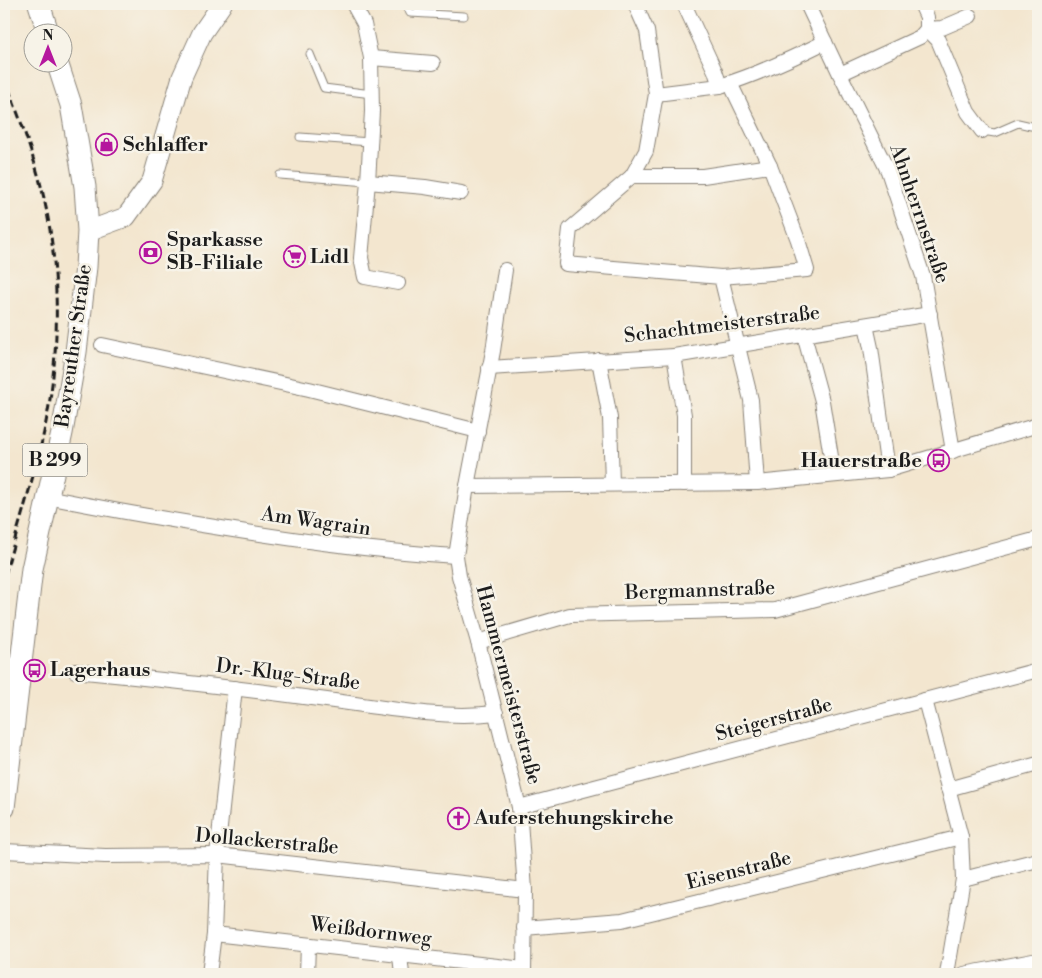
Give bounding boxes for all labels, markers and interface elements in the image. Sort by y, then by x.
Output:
north arrow [22,22,72,72]
text: N [42,27,54,45]
shop icon: Schlaffer [95,133,119,157]
place label: Schlaffer [123,133,208,158]
street label: Ahnherrnstraße [883,140,955,287]
place label: Sparkasse SB-Filiale [167,228,263,276]
bank icon: Sparkasse SB-Filiale [139,240,163,264]
supermarket icon: Lidl [282,245,306,269]
place label: Lidl [310,245,350,270]
street label: Bayreuther Straße [50,263,98,430]
street label: Schachtmeisterstraße [623,301,821,349]
road number: B 299 [22,444,88,476]
place label: Hauerstraße [801,449,922,474]
bus stop icon: Hauerstraße [926,449,950,473]
street label: Am Wagrain [259,502,372,542]
street label: Bergmannstraße [623,576,776,606]
street label: Hammermeisterstraße [469,583,547,787]
street label: Dr.-Klug-Straße [215,654,361,696]
bus stop icon: Lagerhaus [22,658,46,682]
place label: Lagerhaus [50,658,150,683]
street label: Steigerstraße [713,692,835,748]
church icon: Auferstehungskirche [446,806,470,830]
place label: Auferstehungskirche [473,806,674,831]
street label: Dollackerstraße [194,823,340,861]
street label: Eisenstraße [684,846,794,896]
street label: Weißdornweg [308,912,434,952]

